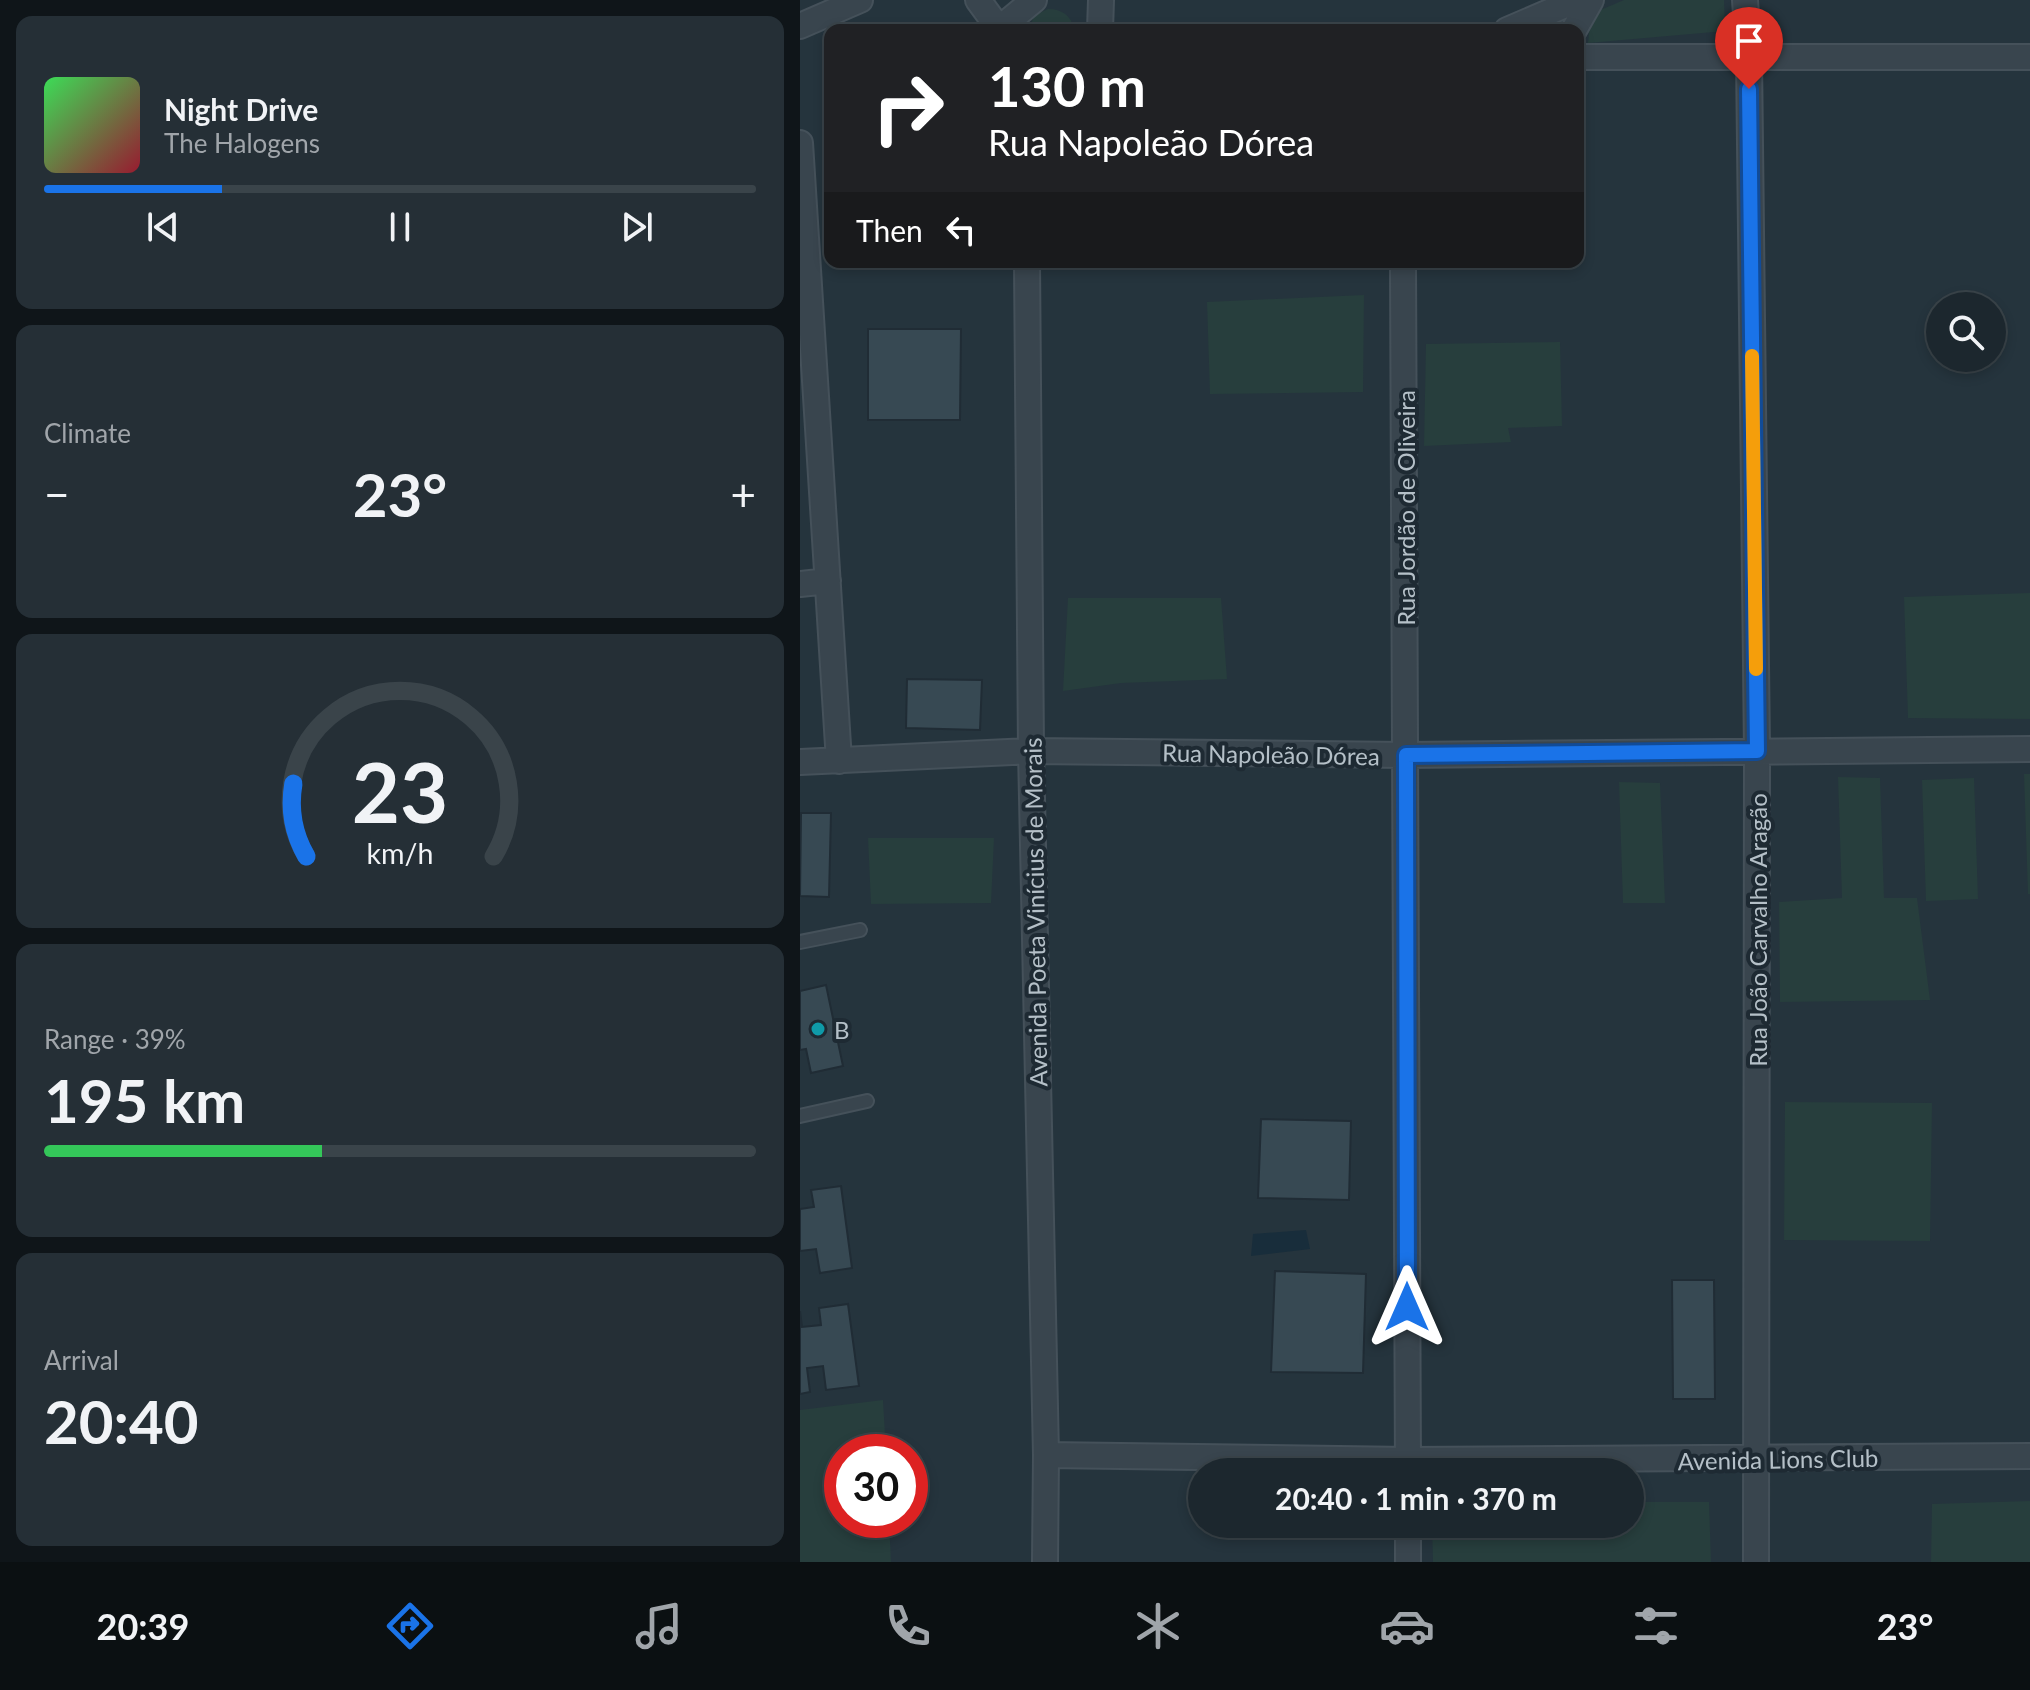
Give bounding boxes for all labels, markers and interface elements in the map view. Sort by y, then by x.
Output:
pin [1715,7,1783,89]
icon: arrive [1727,19,1771,63]
text: 130 m [988,52,1146,119]
icon: right [856,56,960,160]
text: Night Drive [164,91,318,127]
text: Rua Napoleão Dórea [988,120,1314,164]
text: The Halogens [164,127,320,159]
icon: previous [141,205,185,249]
icon: pause [378,205,422,249]
icon: next [615,205,659,249]
icon: left [939,208,983,252]
text: Then [856,212,923,248]
map controls [1926,292,2006,372]
button: search [1926,292,2006,372]
street label: Rua Jordão de Oliveira [1391,390,1420,626]
text: Climate [44,417,131,449]
text: 23° [353,458,447,530]
text: − [44,468,70,520]
text: + [730,468,756,520]
street label: Avenida Poeta Vinícius de Morais [1017,737,1053,1087]
street label: Rua Napoleão Dórea [1162,738,1380,770]
text: 23 [352,741,448,841]
street label: Rua João Carvalho Aragão [1743,793,1772,1067]
text: km/h [367,836,433,870]
place label: B [834,1015,850,1044]
marker: B [809,1020,827,1038]
text: Range · 39% [44,1023,186,1055]
text: 195 km [44,1064,245,1136]
position arrow [1365,1265,1449,1349]
text: Arrival [44,1344,119,1376]
text: 20:40 [44,1385,199,1457]
speed limit sign: 30 [824,1434,928,1538]
street label: Avenida Lions Club [1677,1443,1879,1475]
text: 20:40 · 1 min · 370 m [1275,1480,1557,1516]
icon: directions [382,1598,438,1654]
icon: music [631,1598,687,1654]
icon: phone [880,1598,936,1654]
icon: climate [1130,1598,1186,1654]
icon: car [1379,1598,1435,1654]
icon: filters [1628,1598,1684,1654]
text: 20:39 [97,1604,189,1648]
text: 23° [1877,1604,1933,1648]

